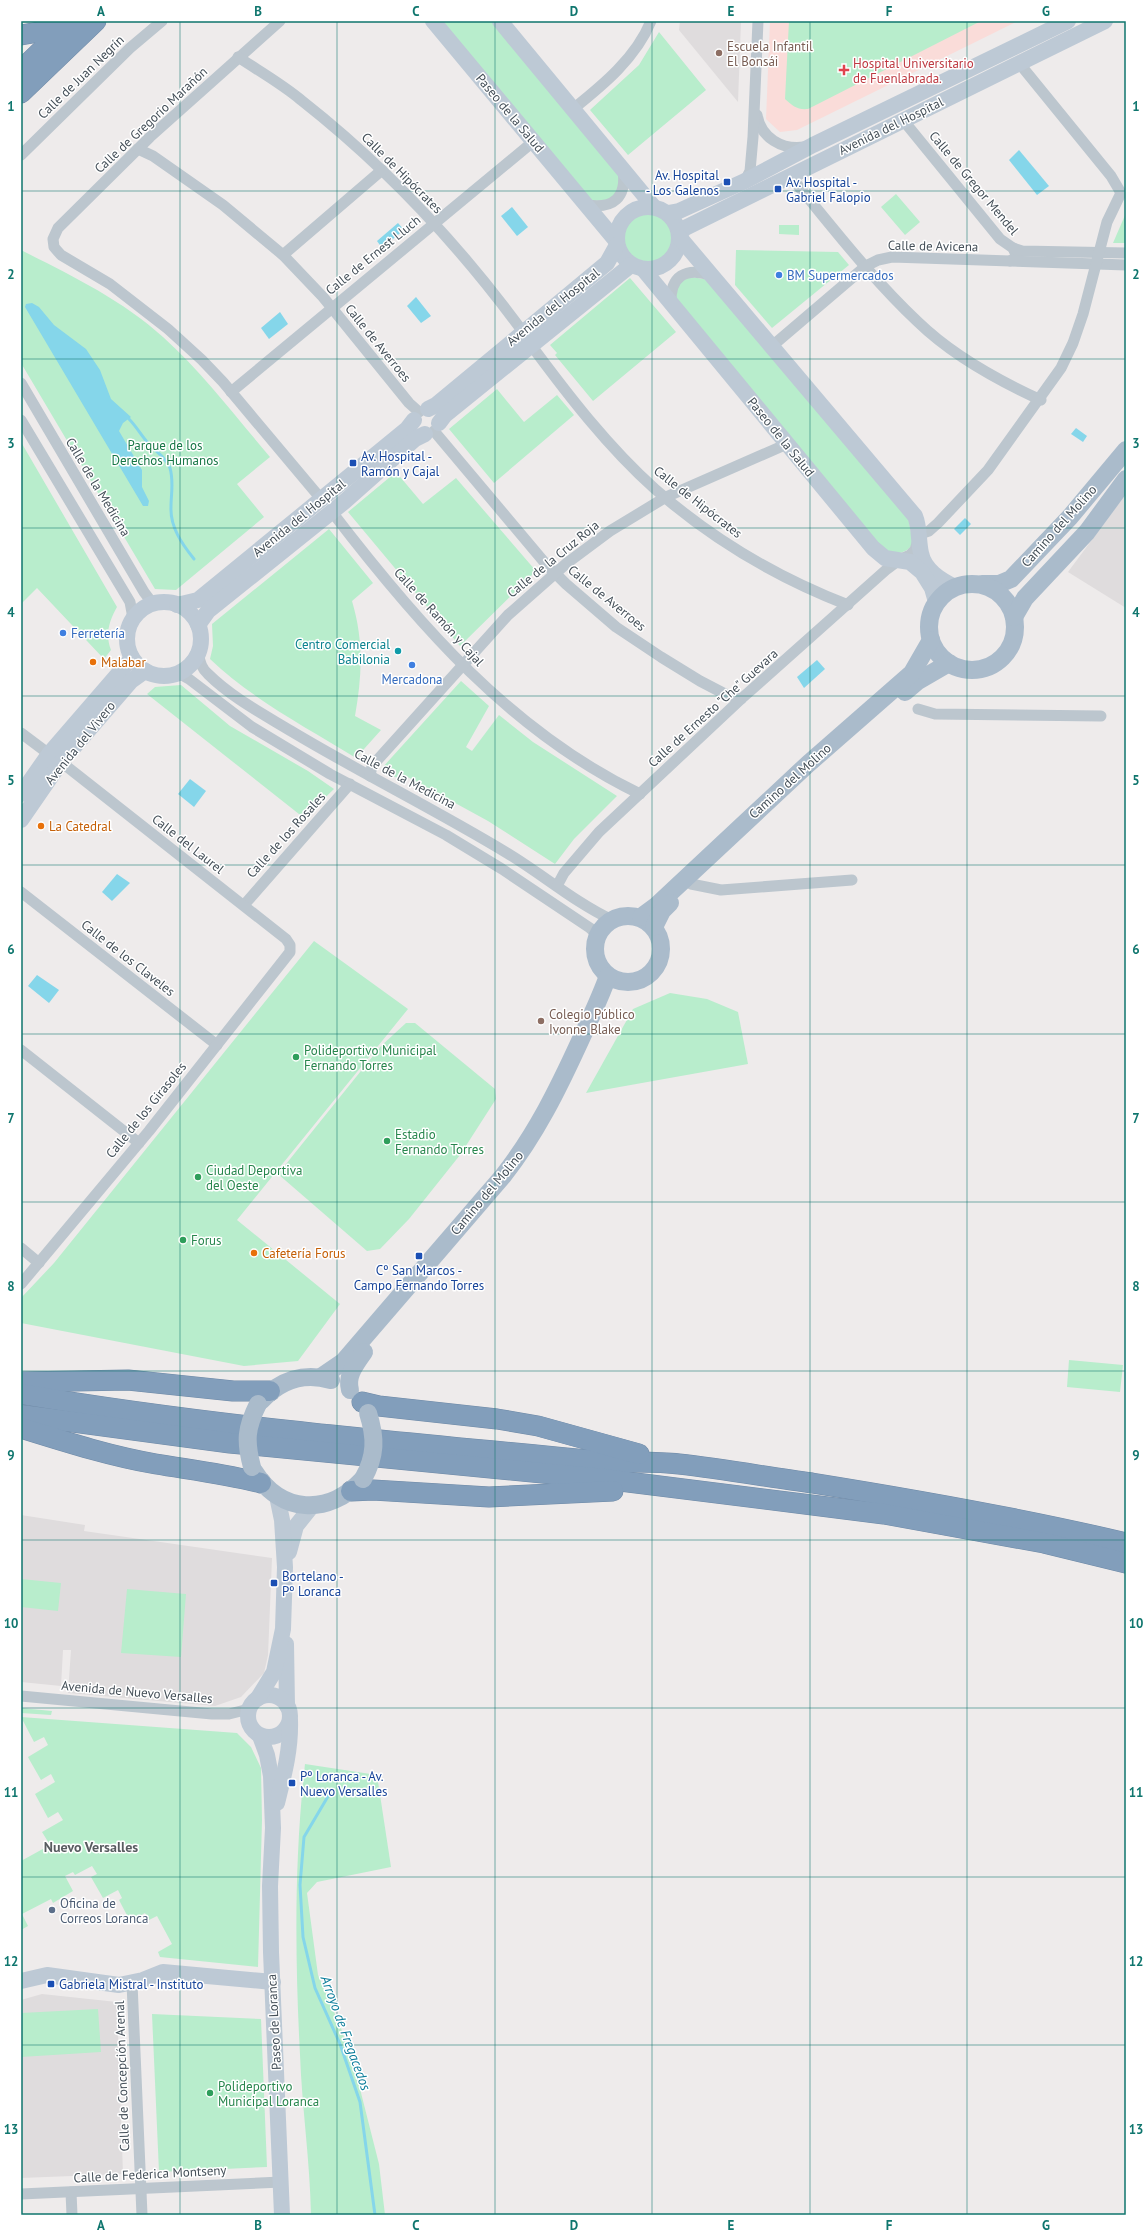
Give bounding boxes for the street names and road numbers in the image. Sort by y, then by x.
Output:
street label: Calle de Juan Negrín [34,31,128,123]
street label: Calle de Gregorio Marañón [91,63,211,177]
street label: Paseo de la Salud [472,70,548,156]
street label: Avenida del Hospital [836,93,946,159]
street label: Calle de Gregor Mendel [926,128,1023,239]
street label: Calle de Hipócrates [358,129,446,217]
street label: Calle de Ernest Lluch [322,211,424,299]
street label: Calle de Avicena [888,237,978,255]
street label: Avenida del Hospital [503,264,603,350]
street label: Calle de Averroes [341,300,415,386]
street label: Paseo de la Salud [744,394,818,480]
street label: Calle de la Medicina [62,434,134,540]
street label: Calle de Hipócrates [650,462,746,542]
street label: Avenida del Hospital [249,475,349,561]
street label: Camino del Molino [1018,481,1100,571]
street label: Calle de la Cruz Roja [503,517,603,601]
street label: Calle de Averroes [564,561,650,635]
street label: Calle de Ramón y Cajal [390,564,488,670]
street label: Calle de Ernesto "Che" Guevara [644,645,782,771]
street label: Avenida del Vivero [41,698,119,788]
street label: Camino del Molino [745,740,835,822]
street label: Calle de la Medicina [351,745,459,813]
street label: Calle de los Rosales [243,788,329,882]
street label: Calle del Laurel [149,811,228,878]
street label: Calle de los Claveles [78,916,178,1000]
street label: Calle de los Girasoles [102,1059,190,1161]
street label: Camino del Molino [447,1147,527,1239]
street label: Avenida de Nuevo Versalles [61,1677,213,1707]
street label: Paseo de Loranca [263,1974,285,2070]
street label: Calle de Concepción Arenal [111,2000,133,2152]
street label: Calle de Federica Montseny [73,2162,227,2186]

